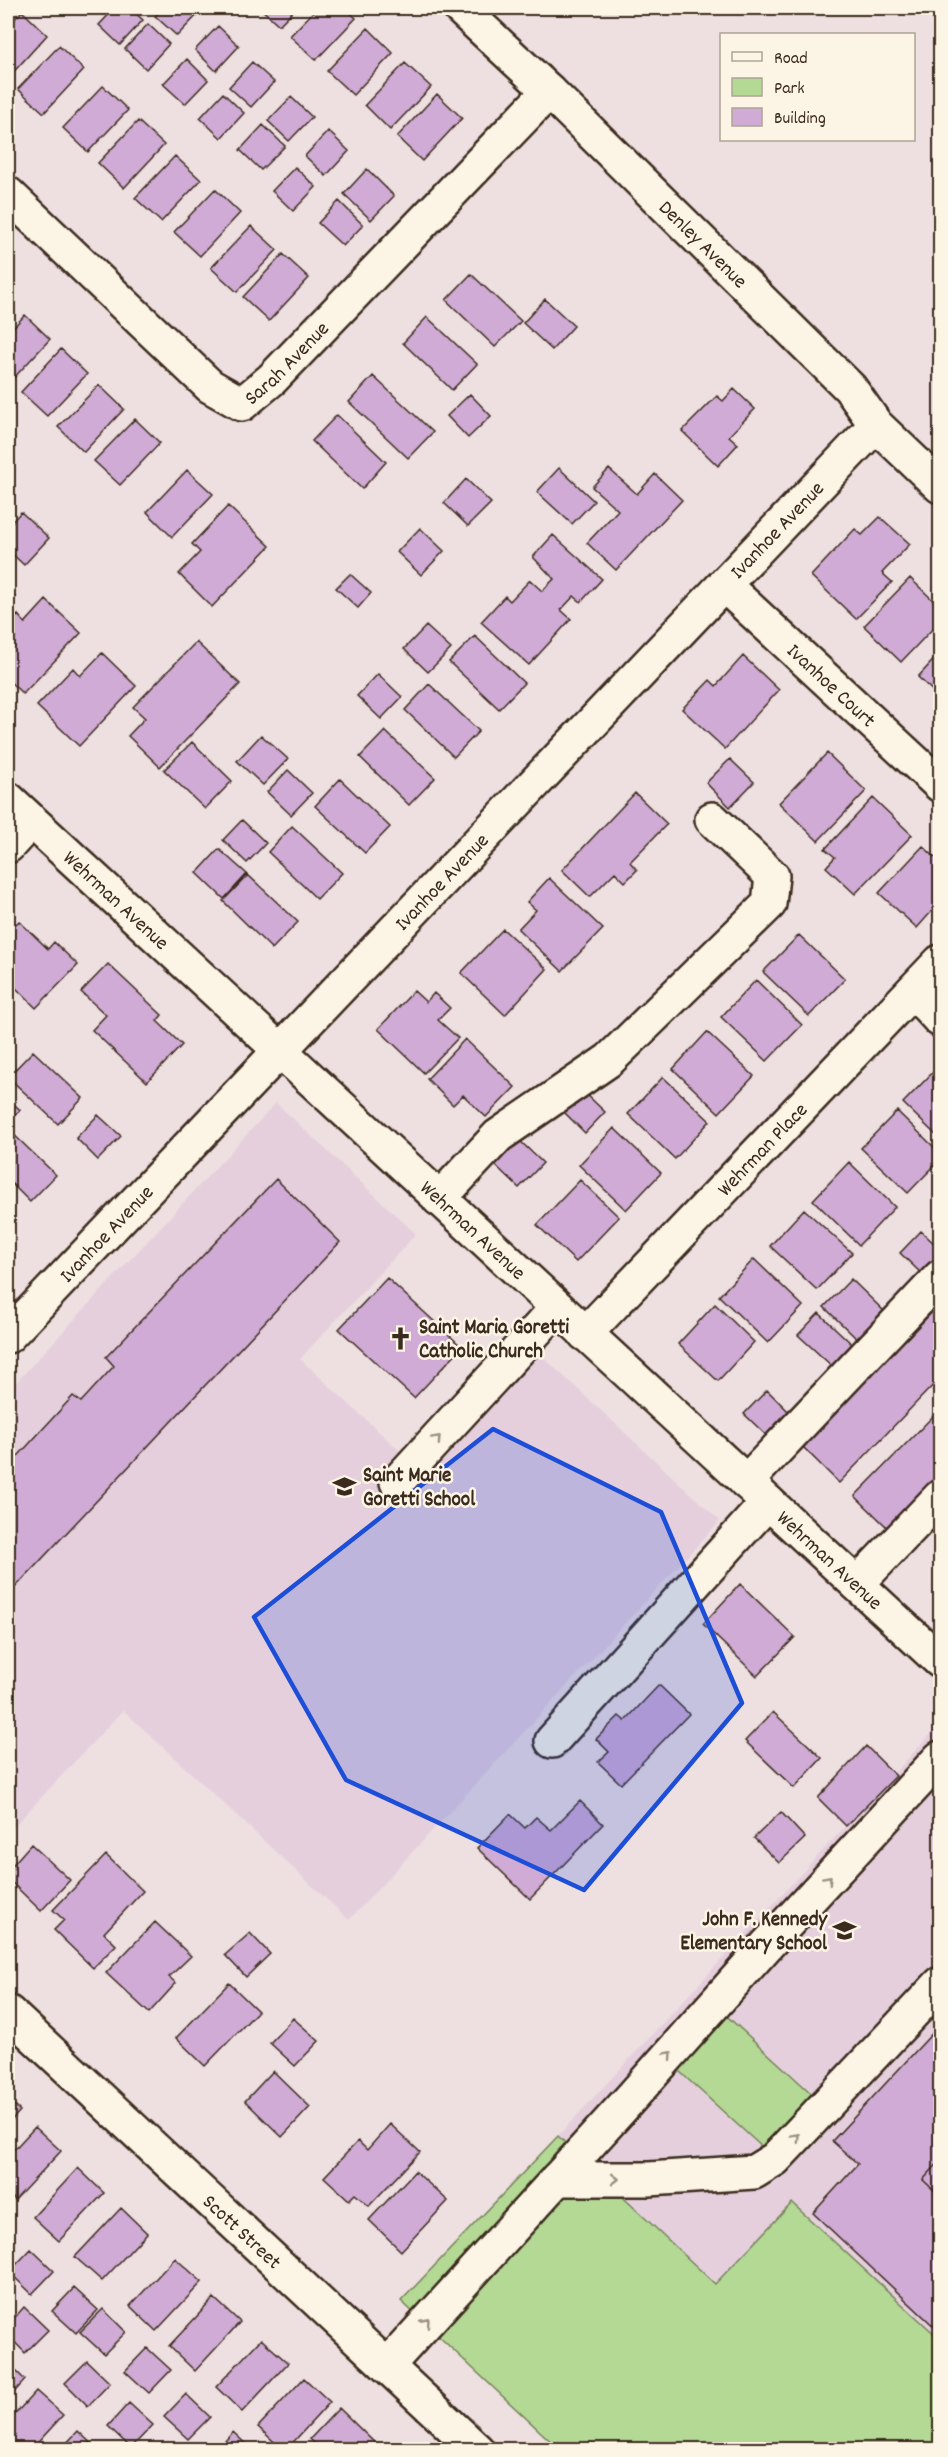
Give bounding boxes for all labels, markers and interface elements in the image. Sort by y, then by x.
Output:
legend [720,33,915,141]
text: Road [774,47,808,72]
text: Park [774,77,805,102]
text: Building [774,107,826,132]
street label: Denley Avenue [650,195,753,297]
street label: Sarah Avenue [239,316,338,414]
street label: Ivanhoe Avenue [725,476,833,587]
street label: Ivanhoe Court [778,638,881,736]
street label: Ivanhoe Avenue [389,828,497,939]
street label: Wehrman Avenue [55,845,174,959]
street label: Wehrman Place [712,1097,816,1205]
street label: Wehrman Avenue [412,1175,531,1289]
street label: Ivanhoe Avenue [54,1180,162,1291]
place label: Saint Maria Goretti Catholic Church [419,1314,569,1368]
church icon: Saint Maria Goretti Catholic Church [388,1325,414,1351]
one-way arrow [430,1435,441,1445]
place label: Saint Marie Goretti School [363,1462,476,1516]
school or university icon: Saint Marie Goretti School [332,1473,358,1499]
street label: Wehrman Avenue [768,1505,888,1619]
one-way arrow [821,1876,832,1886]
place label: John F. Kennedy Elementary School [680,1906,828,1960]
school or university icon: John F. Kennedy Elementary School [832,1917,858,1943]
one-way arrow [662,2051,673,2062]
one-way arrow [789,2133,800,2144]
one-way arrow [611,2173,620,2185]
street label: Scott Street [194,2189,287,2278]
one-way arrow [419,2319,430,2329]

